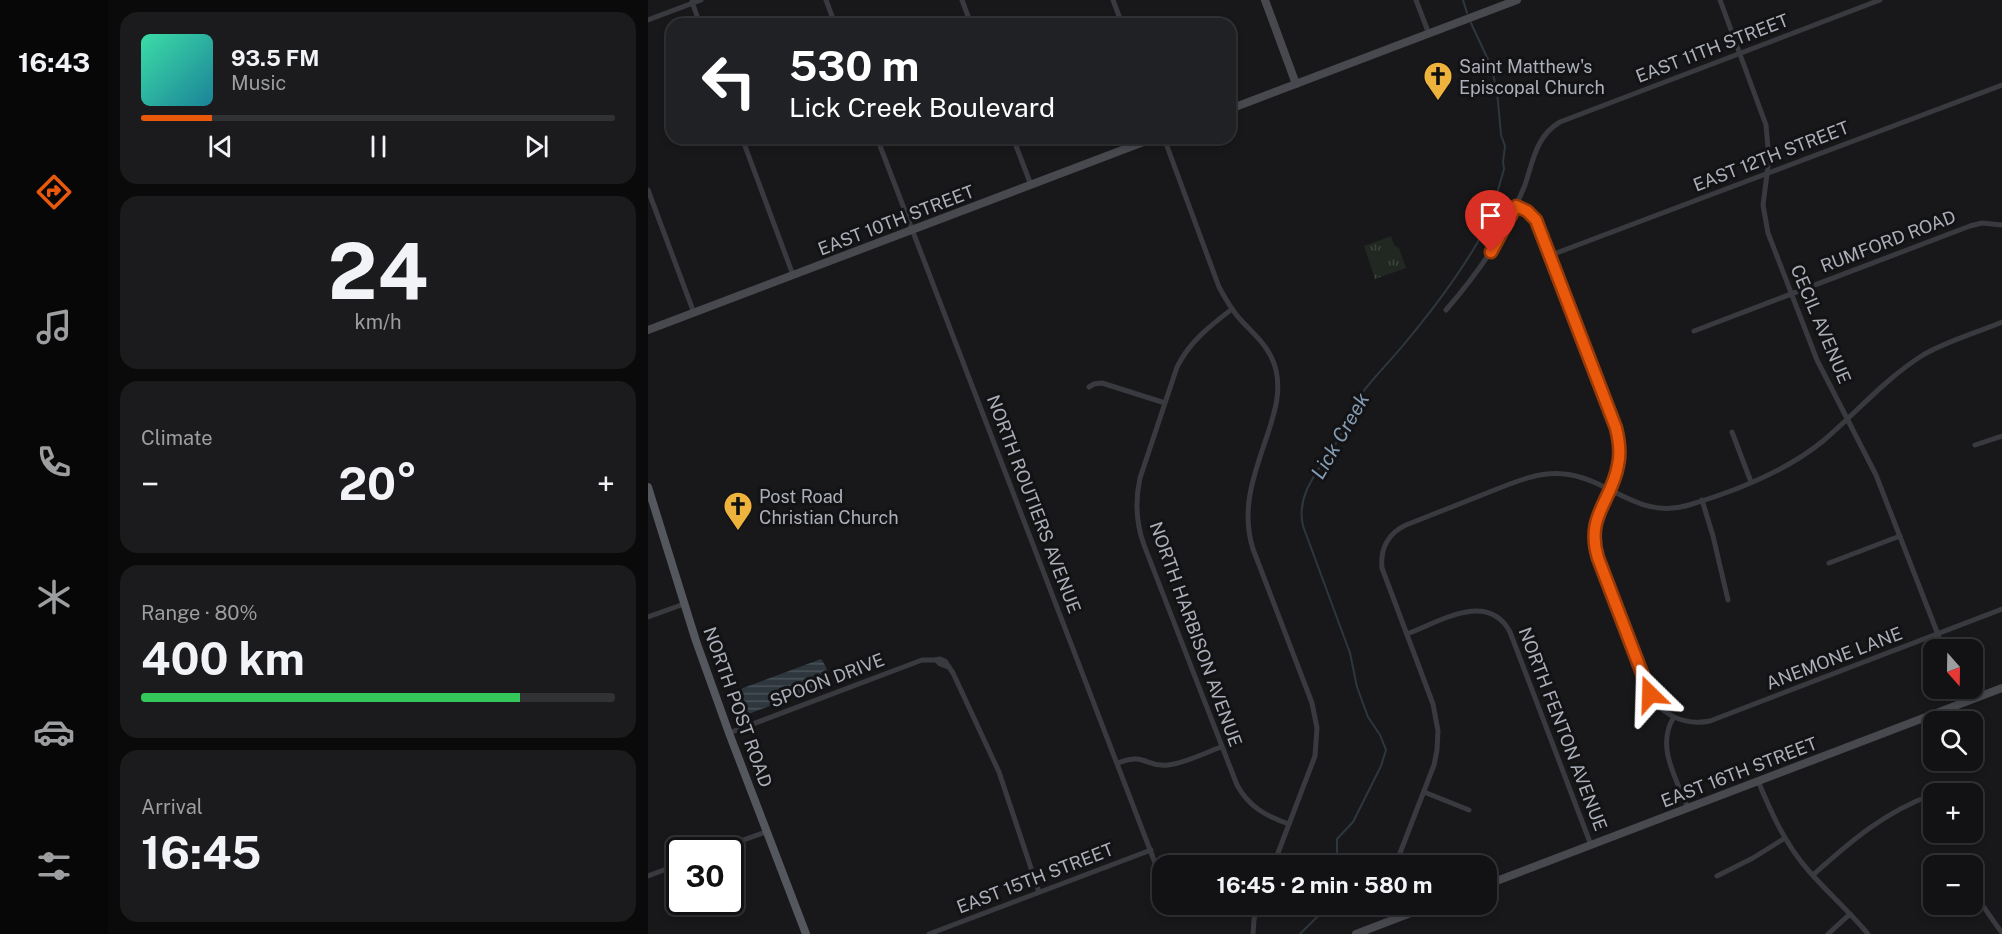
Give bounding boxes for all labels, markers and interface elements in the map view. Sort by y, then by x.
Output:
street label: EAST 11TH STREET [1633,9,1792,87]
text: 530 m [789,41,919,90]
icon: left [690,42,768,120]
text: 93.5 FM [231,45,319,71]
text: 16:43 [18,46,90,78]
place label: Saint Matthew's Episcopal Church [1459,56,1605,98]
church icon: Saint Matthew's Episcopal Church [1422,60,1454,102]
text: Music [231,71,286,95]
text: Lick Creek Boulevard [789,91,1055,123]
street label: EAST 12TH STREET [1690,116,1852,195]
icon: previous [204,130,237,163]
icon: pause [362,130,395,163]
icon: next [520,130,553,163]
icon: directions [33,171,75,213]
street label: EAST 10TH STREET [815,180,977,259]
pin [1465,190,1516,252]
icon: arrive [1474,199,1507,232]
street label: RUMFORD ROAD [1817,206,1959,276]
text: 24 [328,225,428,317]
street label: CECIL AVENUE [1786,261,1856,387]
icon: music [33,306,75,348]
text: km/h [354,310,402,334]
water label: Lick Creek [1306,389,1374,483]
street label: NORTH ROUTIERS AVENUE [983,392,1085,616]
text: Climate [141,426,213,450]
icon: phone [33,441,75,483]
text: 20° [339,457,417,510]
text: − [141,465,159,503]
text: + [597,465,615,503]
place label: Post Road Christian Church [759,486,899,528]
church icon: Post Road Christian Church [722,490,754,532]
street label: NORTH HARBISON AVENUE [1145,519,1247,749]
icon: climate [33,576,75,618]
text: Range · 80% [141,601,258,625]
street label: ANEMONE LANE [1763,622,1905,694]
street label: NORTH POST ROAD [699,624,777,790]
street label: NORTH FENTON AVENUE [1514,624,1612,834]
text: 400 km [141,632,305,685]
north arrow [1923,639,1983,699]
map controls [1923,639,1983,915]
street label: SPOON DRIVE [767,649,887,711]
position arrow [1618,662,1682,726]
icon: car [33,711,75,753]
button: search [1923,711,1983,771]
street label: EAST 16TH STREET [1658,732,1820,812]
button: + [1923,783,1983,843]
text: Arrival [141,795,203,819]
text: 16:45 [141,826,261,879]
speed limit sign: 30 [666,837,744,915]
street label: EAST 15TH STREET [954,838,1117,918]
icon: filters [33,845,75,887]
button: − [1923,855,1983,915]
text: 16:45 · 2 min · 580 m [1217,872,1432,898]

